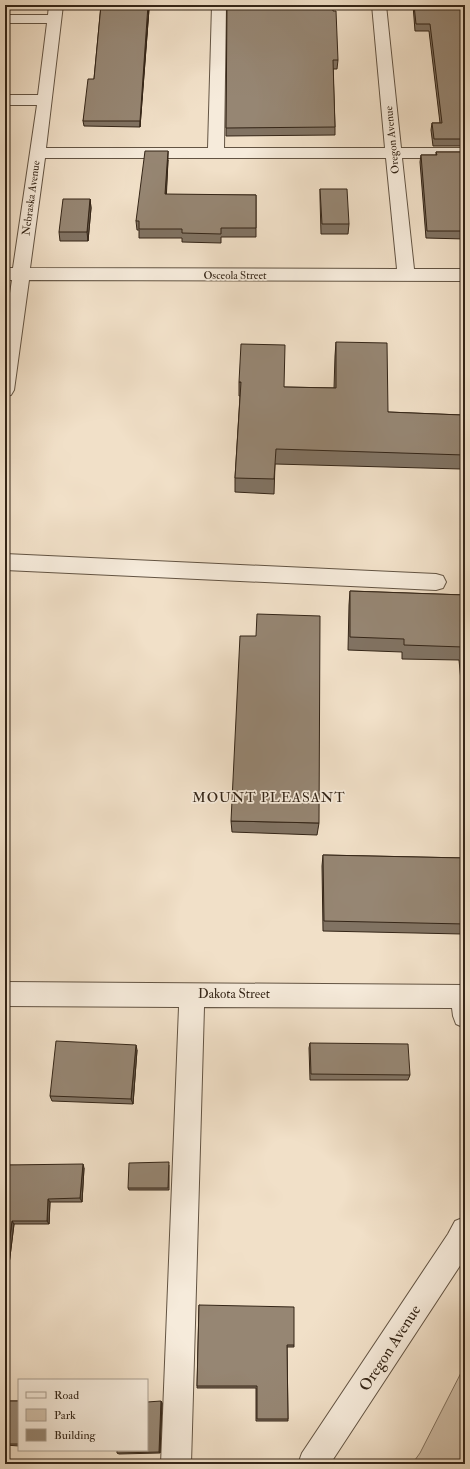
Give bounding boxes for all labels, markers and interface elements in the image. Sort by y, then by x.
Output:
street label: Oregon Avenue [382,105,402,175]
street label: Nebraska Avenue [19,159,43,236]
street label: Osceola Street [203,269,267,282]
district label: MOUNT PLEASANT [192,789,346,806]
street label: Dakota Street [198,986,270,1002]
street label: Oregon Avenue [355,1301,426,1395]
legend [18,1379,148,1451]
text: Road [54,1388,79,1403]
text: Park [54,1408,76,1423]
text: Building [54,1428,97,1443]

